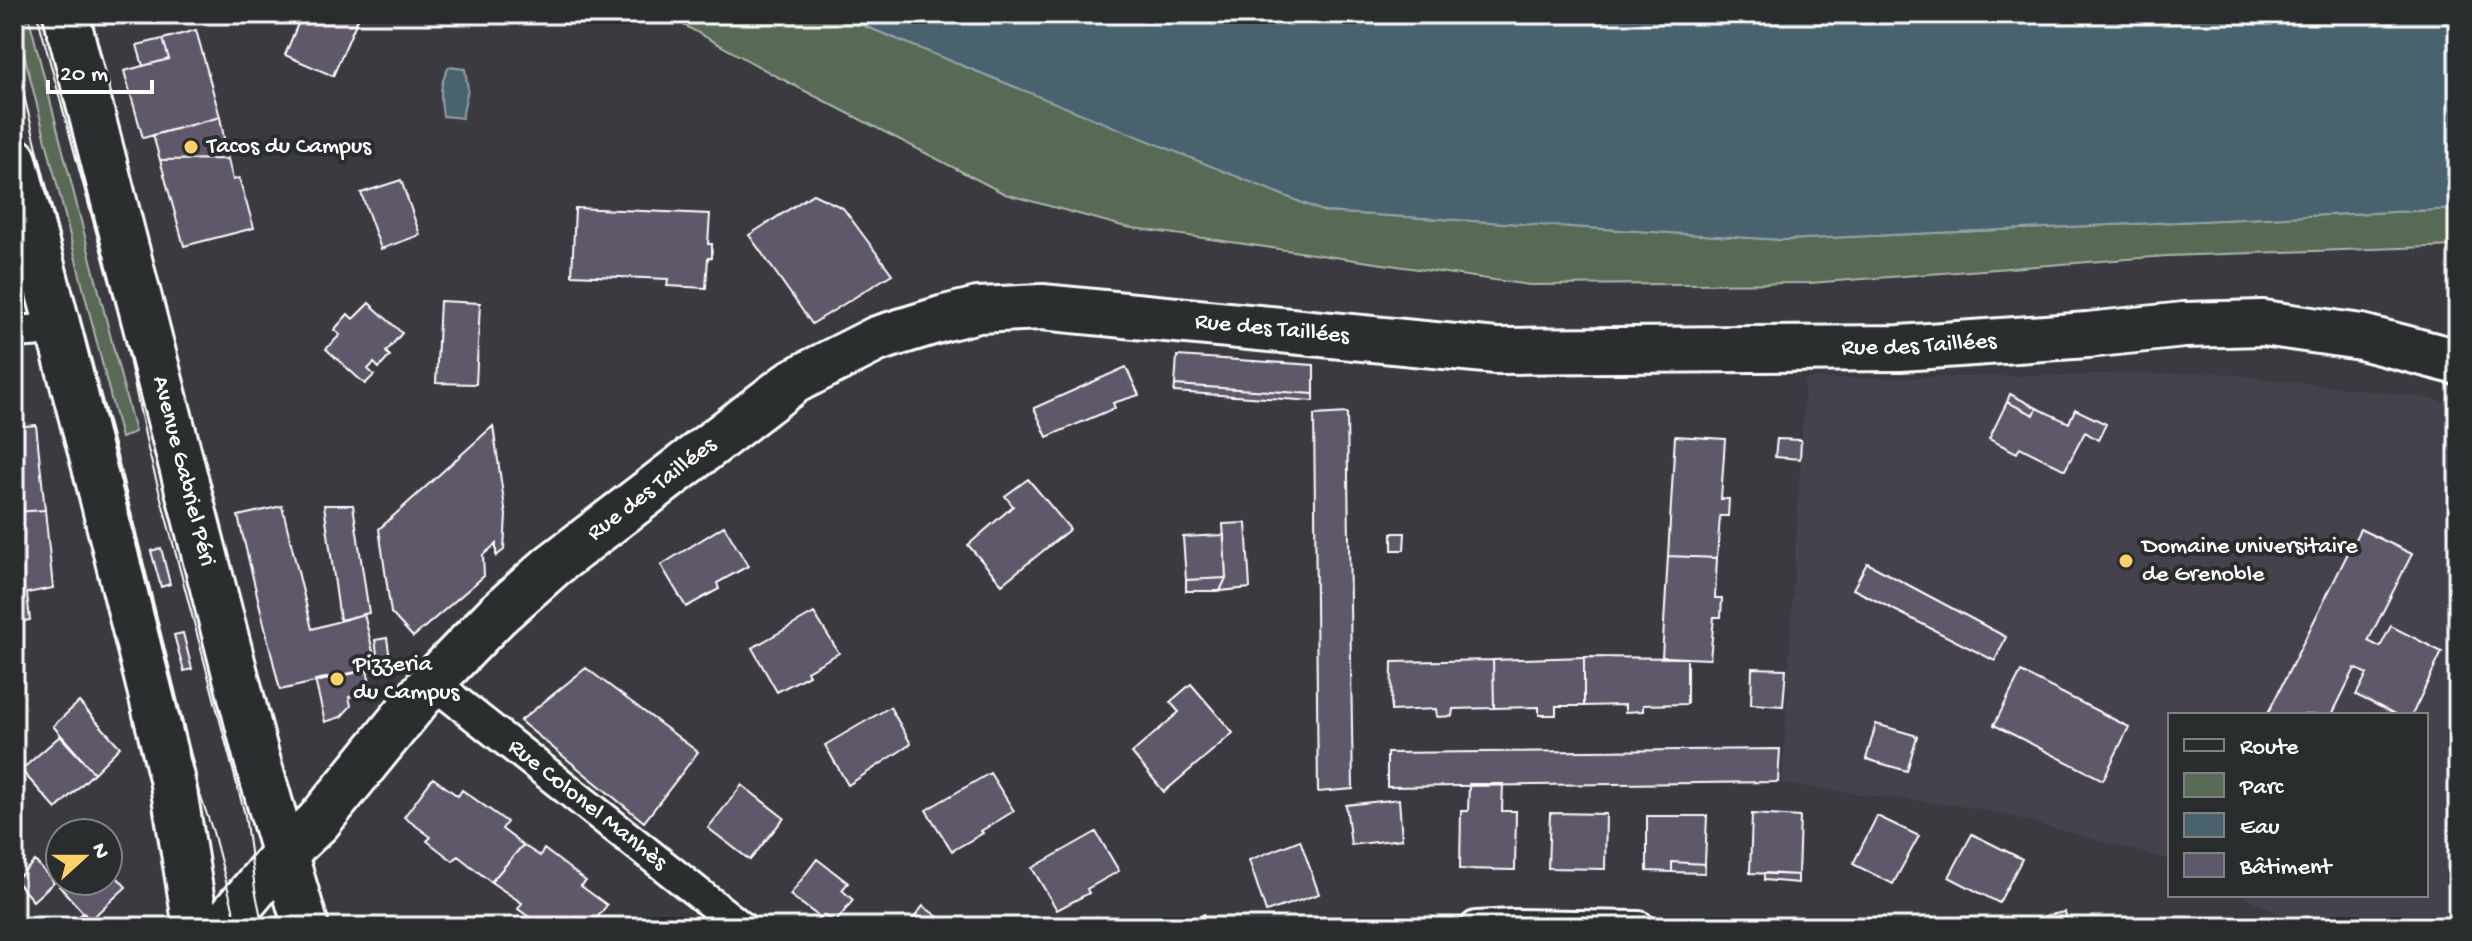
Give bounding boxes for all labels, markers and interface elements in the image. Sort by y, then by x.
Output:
scale bar [48,44,152,94]
text: 20 m [60,61,108,90]
place label: Tacos du Campus [205,133,372,162]
marker: Tacos du Campus [182,138,200,156]
street label: Rue des Taillées [1194,307,1352,351]
street label: Rue des Taillées [1841,327,1998,363]
street label: Avenue Gabriel Péri [145,373,222,569]
street label: Rue des Taillées [582,430,723,548]
place label: Domaine universitaire de Grenoble [2140,533,2358,590]
marker: Domaine universitaire de Grenoble [2117,552,2135,570]
place label: Pizzeria du Campus [352,651,460,708]
marker: Pizzeria du Campus [328,670,346,688]
legend [2168,713,2428,897]
street label: Rue Colonel Manhès [502,733,674,878]
text: Route [2240,734,2299,763]
text: Parc [2239,774,2284,803]
text: Eau [2240,814,2280,843]
north arrow [44,817,124,897]
text: N [84,840,114,863]
text: Bâtiment [2239,854,2333,883]

